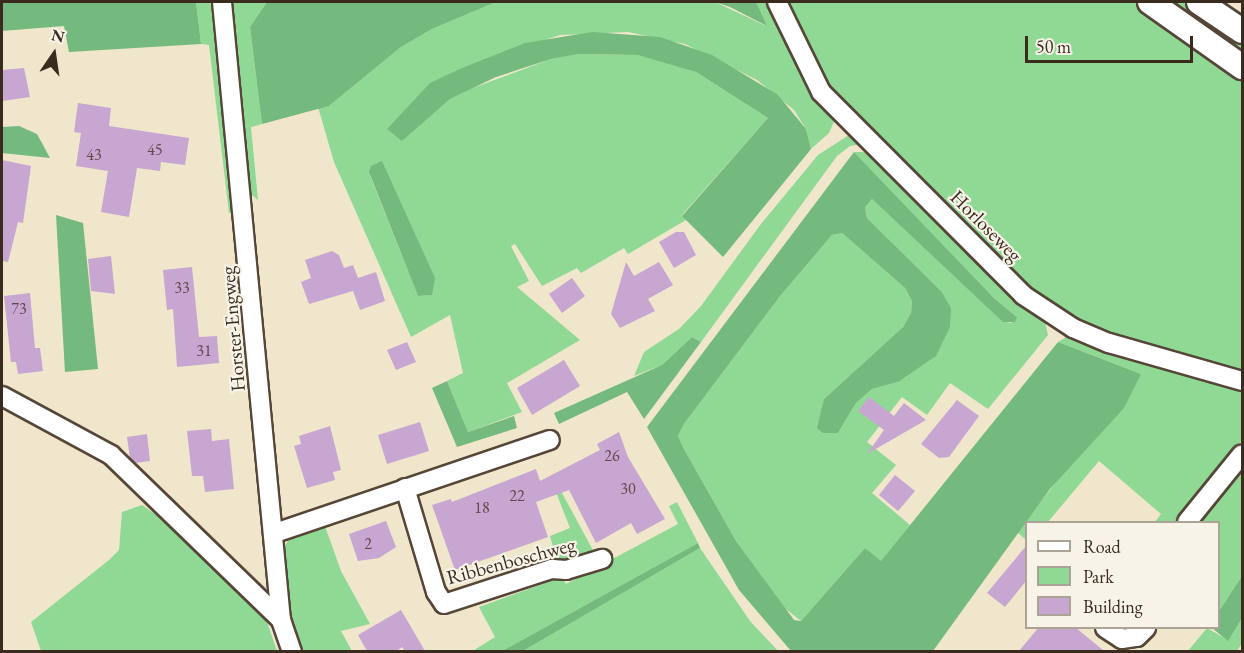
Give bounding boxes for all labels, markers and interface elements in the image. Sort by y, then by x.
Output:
north arrow [24,24,84,84]
text: N [49,24,67,48]
scale bar [1028,24,1196,62]
text: 50 m [1036,35,1071,58]
house number: 45 [147,140,163,160]
house number: 43 [86,145,102,165]
street label: Horloseweg [945,185,1027,267]
street label: Horster-Engweg [216,265,250,393]
house number: 33 [174,278,190,298]
house number: 73 [11,299,27,319]
house number: 31 [196,341,212,361]
house number: 26 [604,446,620,466]
house number: 30 [620,479,636,499]
house number: 22 [509,486,525,506]
house number: 18 [474,498,490,518]
legend [1025,521,1220,629]
street label: Ribbenboschweg [444,532,578,590]
house number: 2 [364,534,372,554]
text: Road [1083,535,1121,558]
text: Park [1083,565,1114,588]
text: Building [1083,595,1143,618]

